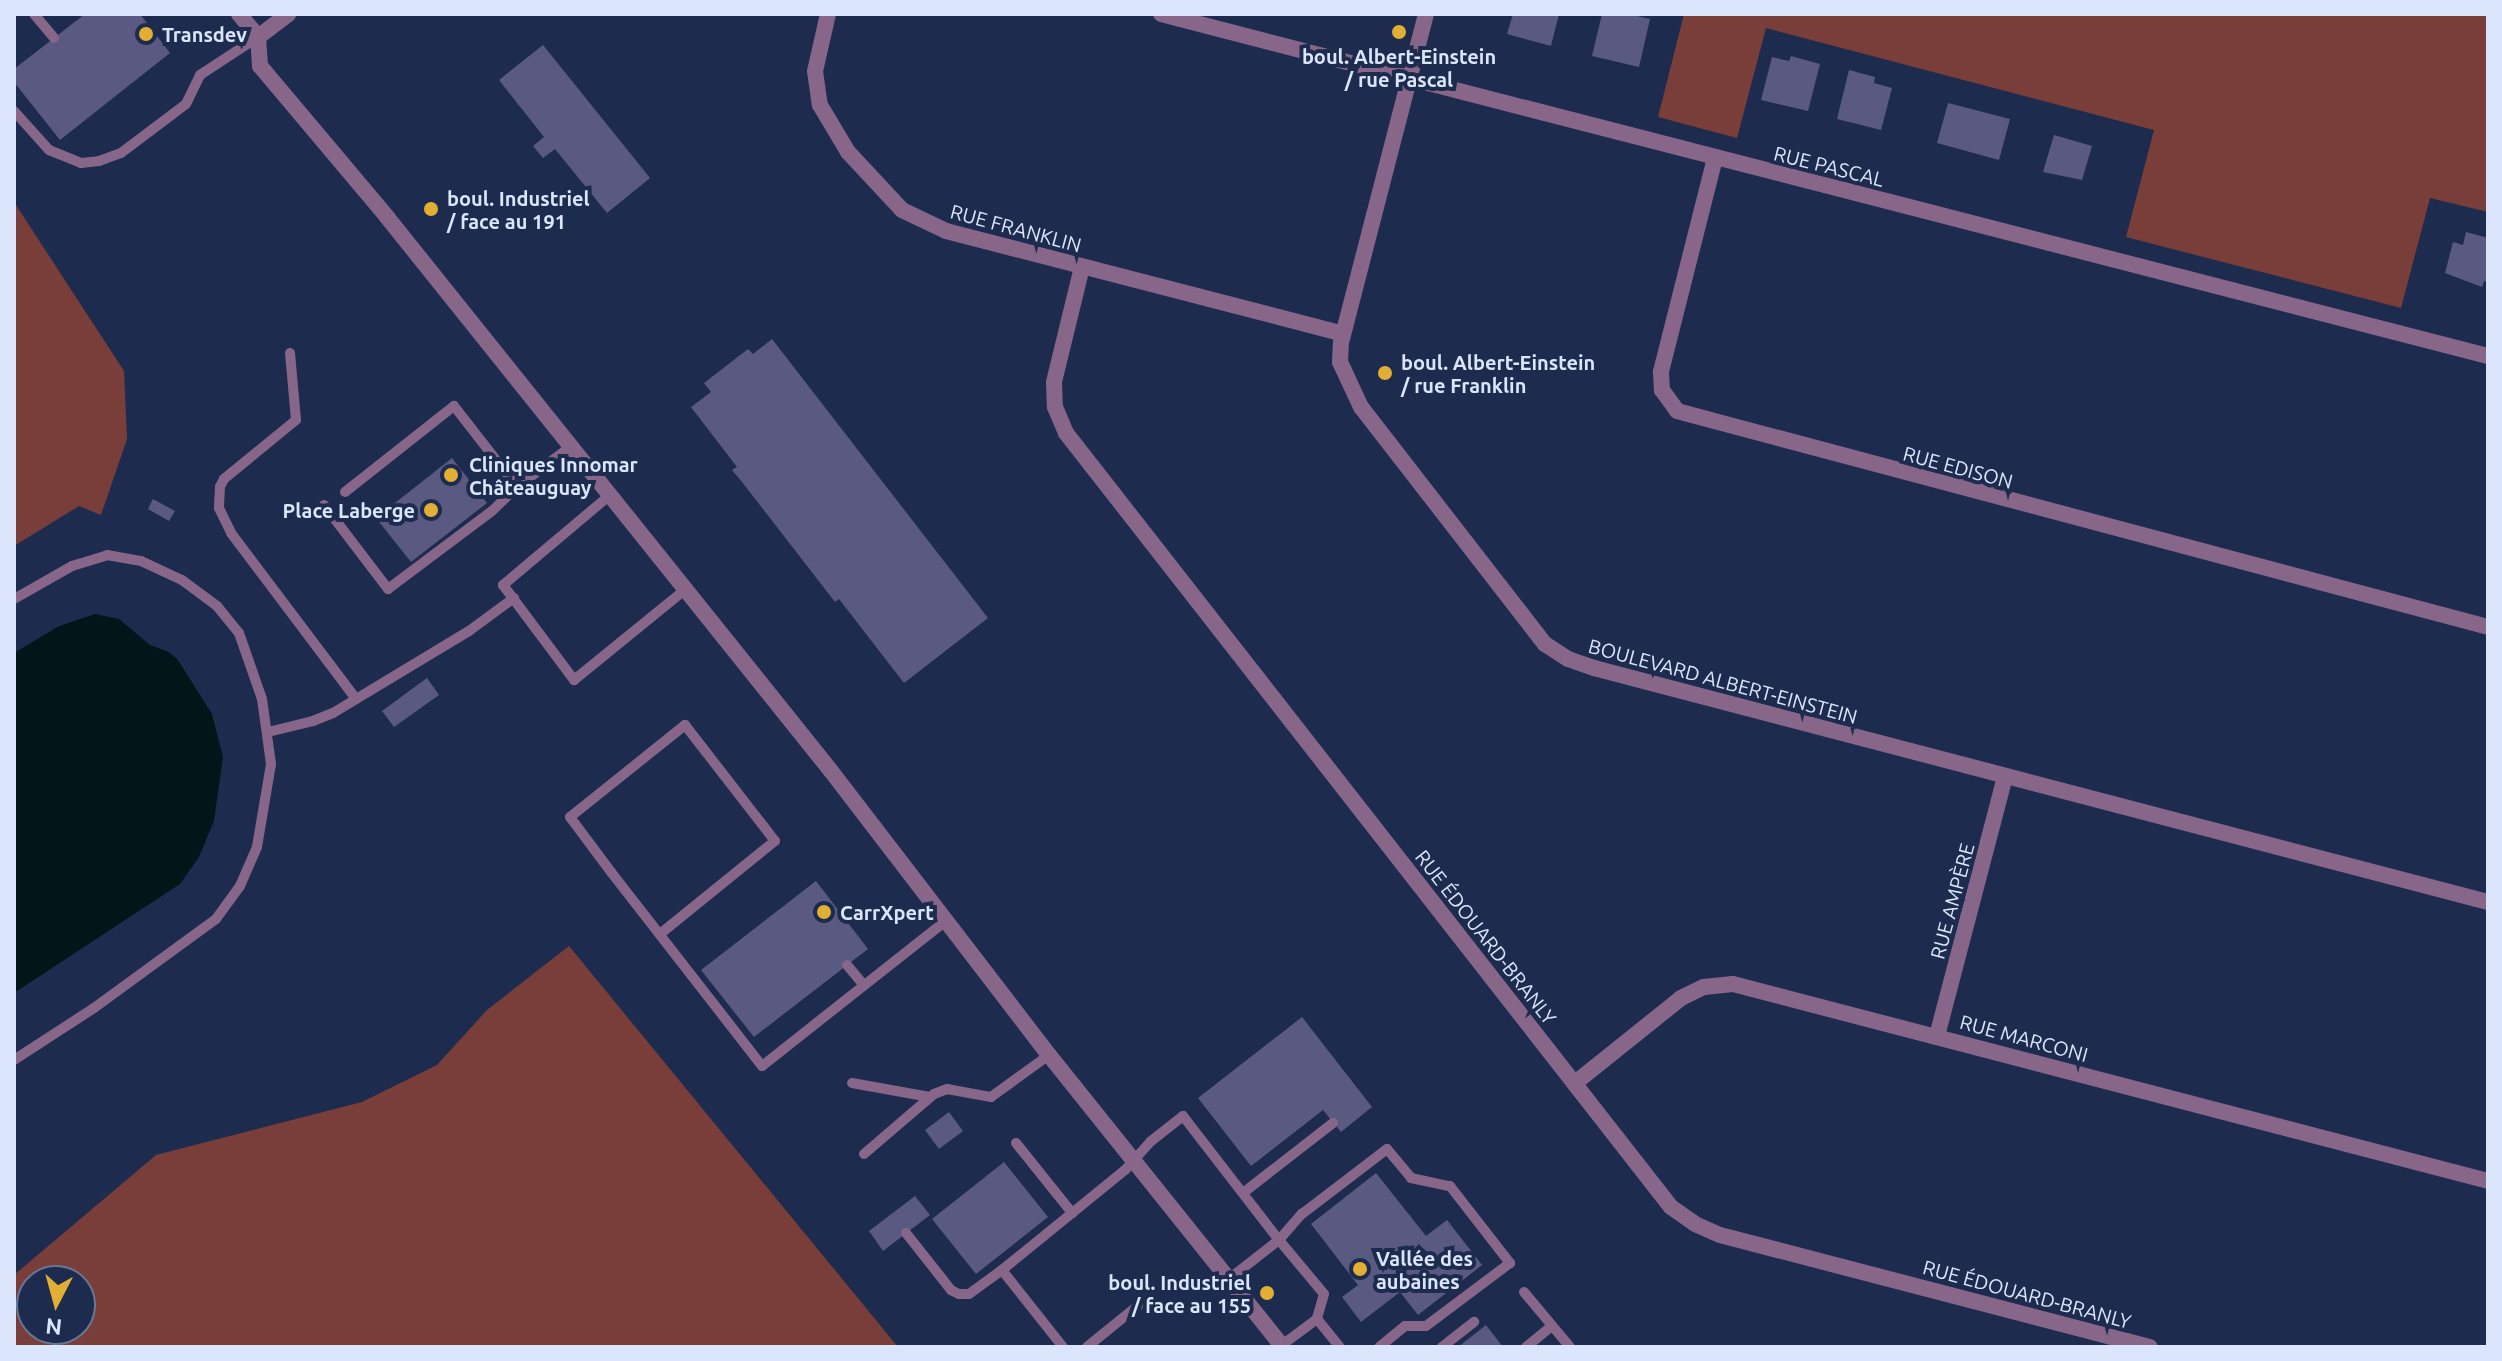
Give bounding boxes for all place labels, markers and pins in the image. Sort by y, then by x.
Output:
place label: Transdev [162,22,247,46]
marker: boul. Albert-Einstein / rue Pascal [1390,23,1408,41]
marker: Transdev [137,25,155,43]
place label: boul. Albert-Einstein / rue Pascal [1302,44,1496,91]
place label: boul. Industriel / face au 191 [447,186,590,233]
marker: boul. Industriel / face au 191 [422,200,440,218]
place label: boul. Albert-Einstein / rue Franklin [1401,350,1595,397]
marker: boul. Albert-Einstein / rue Franklin [1376,364,1394,382]
place label: Cliniques Innomar Châteauguay [469,452,638,499]
marker: Cliniques Innomar Châteauguay [440,464,462,486]
place label: Place Laberge [283,498,415,522]
marker: Place Laberge [422,501,440,519]
place label: CarrXpert [840,900,934,924]
marker: CarrXpert [815,903,833,921]
place label: Vallée des aubaines [1376,1246,1473,1293]
marker: Vallée des aubaines [1351,1260,1369,1278]
place label: boul. Industriel / face au 155 [1108,1270,1251,1317]
marker: boul. Industriel / face au 155 [1258,1284,1276,1302]

